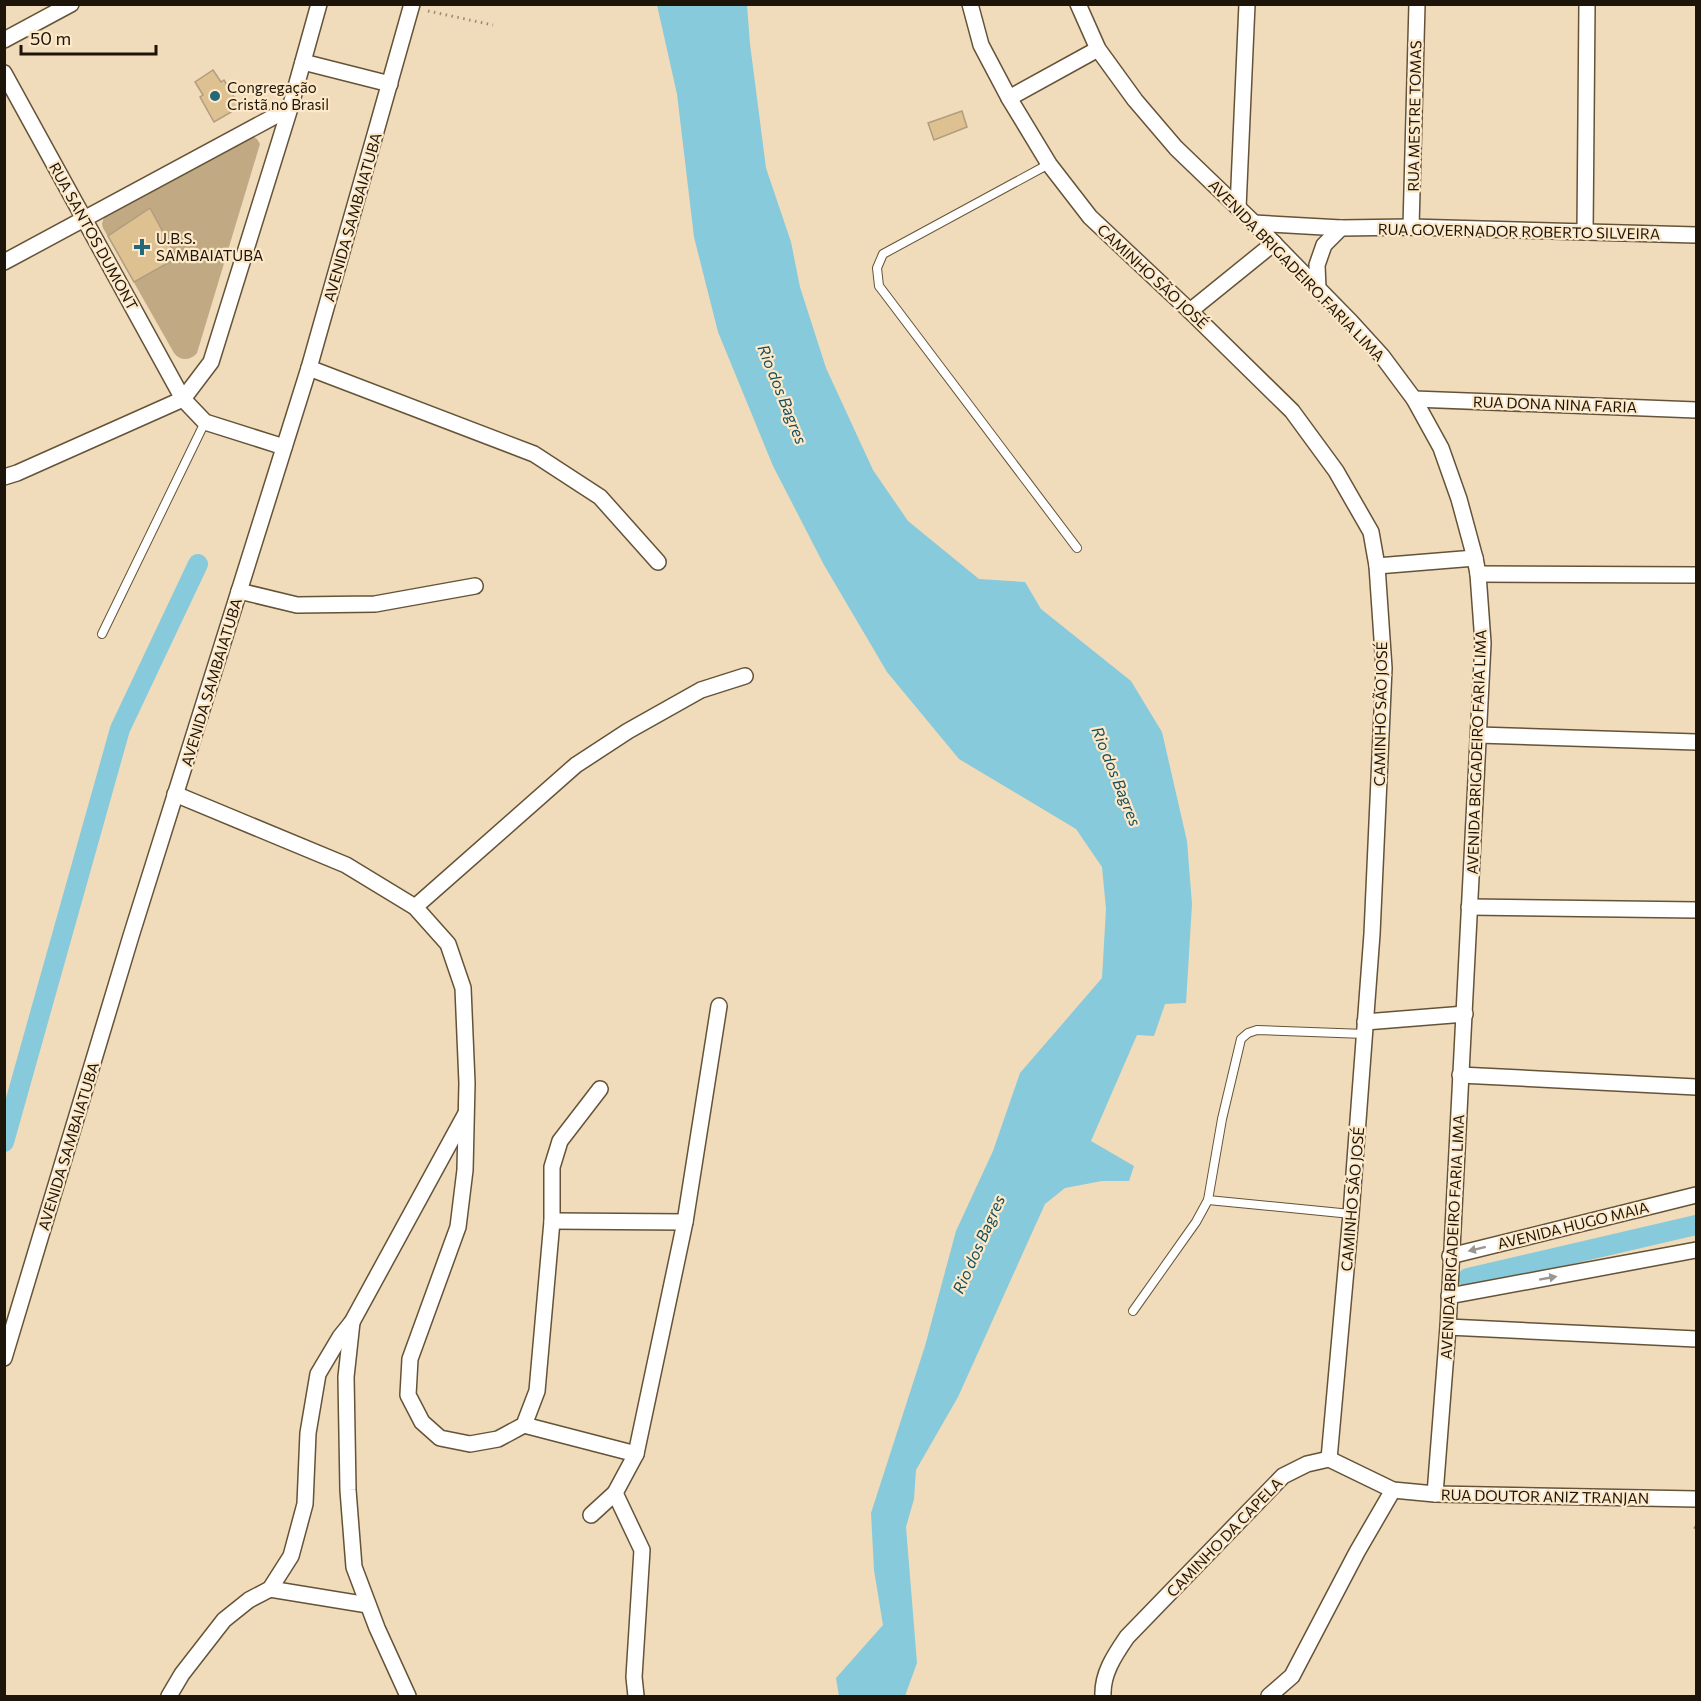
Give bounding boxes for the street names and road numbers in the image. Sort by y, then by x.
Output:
street label: RUA MESTRE TOMAS [1404,40,1424,192]
street label: AVENIDA SAMBAIATUBA [319,130,385,304]
street label: RUA SANTOS DUMONT [46,159,142,313]
street label: AVENIDA BRIGADEIRO FARIA LIMA [1205,175,1389,365]
street label: CAMINHO SÃO JOSÉ [1094,219,1213,332]
street label: RUA GOVERNADOR ROBERTO SILVEIRA [1378,220,1660,242]
street label: RUA DONA NINA FARIA [1473,392,1637,416]
street label: AVENIDA SAMBAIATUBA [177,596,245,768]
street label: AVENIDA BRIGADEIRO FARIA LIMA [1463,629,1489,875]
street label: CAMINHO SÃO JOSÉ [1369,641,1390,787]
street label: AVENIDA SAMBAIATUBA [34,1060,102,1232]
street label: AVENIDA BRIGADEIRO FARIA LIMA [1437,1114,1467,1360]
street label: CAMINHO SÃO JOSÉ [1336,1126,1367,1272]
street label: AVENIDA HUGO MAIA [1495,1197,1651,1253]
street label: CAMINHO DA CAPELA [1162,1474,1286,1600]
street label: RUA DOUTOR ANIZ TRANJAN [1441,1485,1649,1507]

